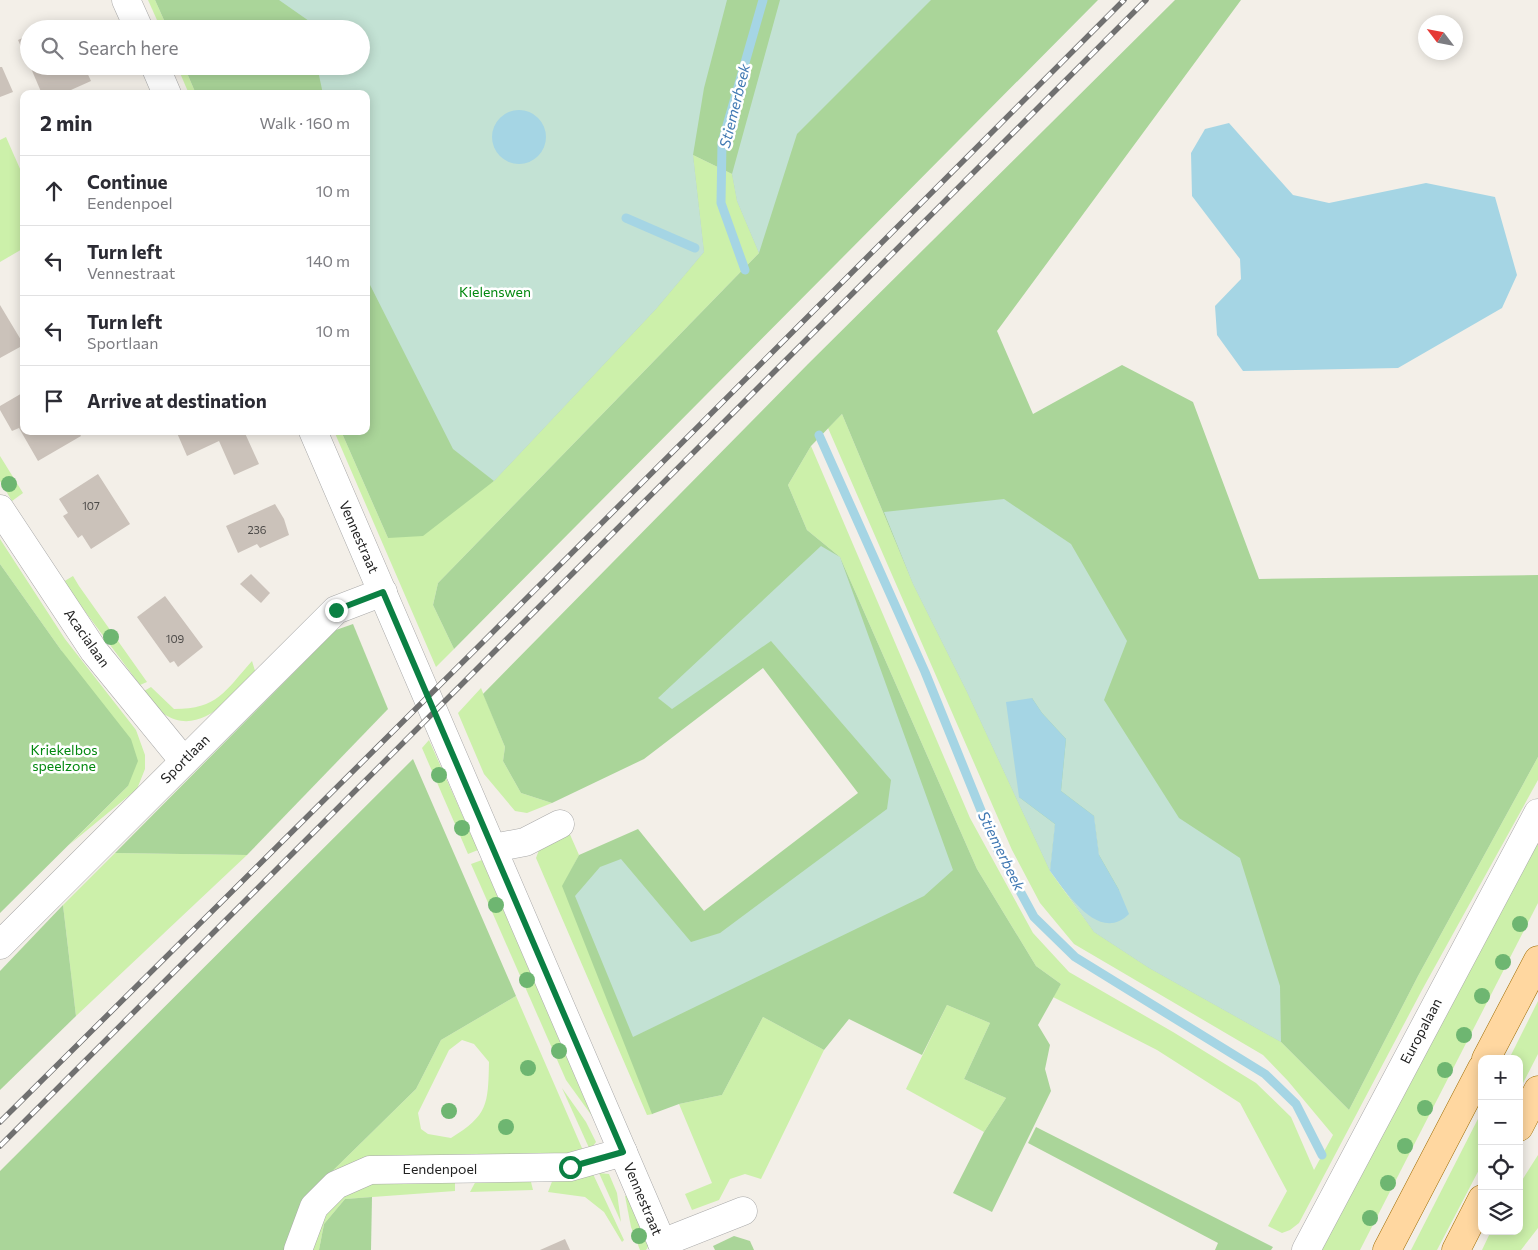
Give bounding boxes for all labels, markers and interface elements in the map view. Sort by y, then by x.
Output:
north arrow [1418,15,1463,60]
search box [20,20,370,75]
icon: search [38,34,66,62]
text: Search here [78,36,178,59]
water label: Stiemerbeek [715,61,753,150]
text: 2 min [40,110,92,135]
text: Walk · 160 m [260,113,350,132]
text: Continue [87,170,167,193]
icon: ahead [40,177,68,205]
text: 10 m [316,181,350,200]
text: Eendenpoel [87,193,172,212]
text: Turn left [87,240,162,263]
icon: left [40,247,68,275]
text: 140 m [306,251,350,270]
text: Vennestraat [87,263,175,282]
park label: Kielenswen [459,283,531,300]
text: Turn left [87,310,162,333]
icon: left [40,317,68,345]
text: 10 m [316,321,350,340]
text: Sportlaan [87,333,158,352]
icon: arrive [40,387,68,415]
text: Arrive at destination [87,389,267,412]
street label: Vennestraat [336,498,383,576]
house number: 107 [82,499,100,512]
house number: 236 [247,523,267,536]
route end [325,599,348,622]
street label: Acacialaan [61,605,114,670]
house number: 109 [166,632,185,645]
street label: Sportlaan [157,731,213,787]
park label: Kriekelbos speelzone [30,741,98,774]
water label: Stiemerbeek [975,808,1029,894]
street label: Europalaan [1396,995,1445,1066]
map controls [1478,1055,1523,1235]
button: + [1478,1055,1523,1100]
button: − [1478,1100,1523,1145]
button: locate [1478,1145,1523,1190]
route start [559,1156,582,1179]
street label: Eendenpoel [403,1160,477,1177]
street label: Vennestraat [621,1160,666,1238]
button: layers [1478,1190,1523,1235]

